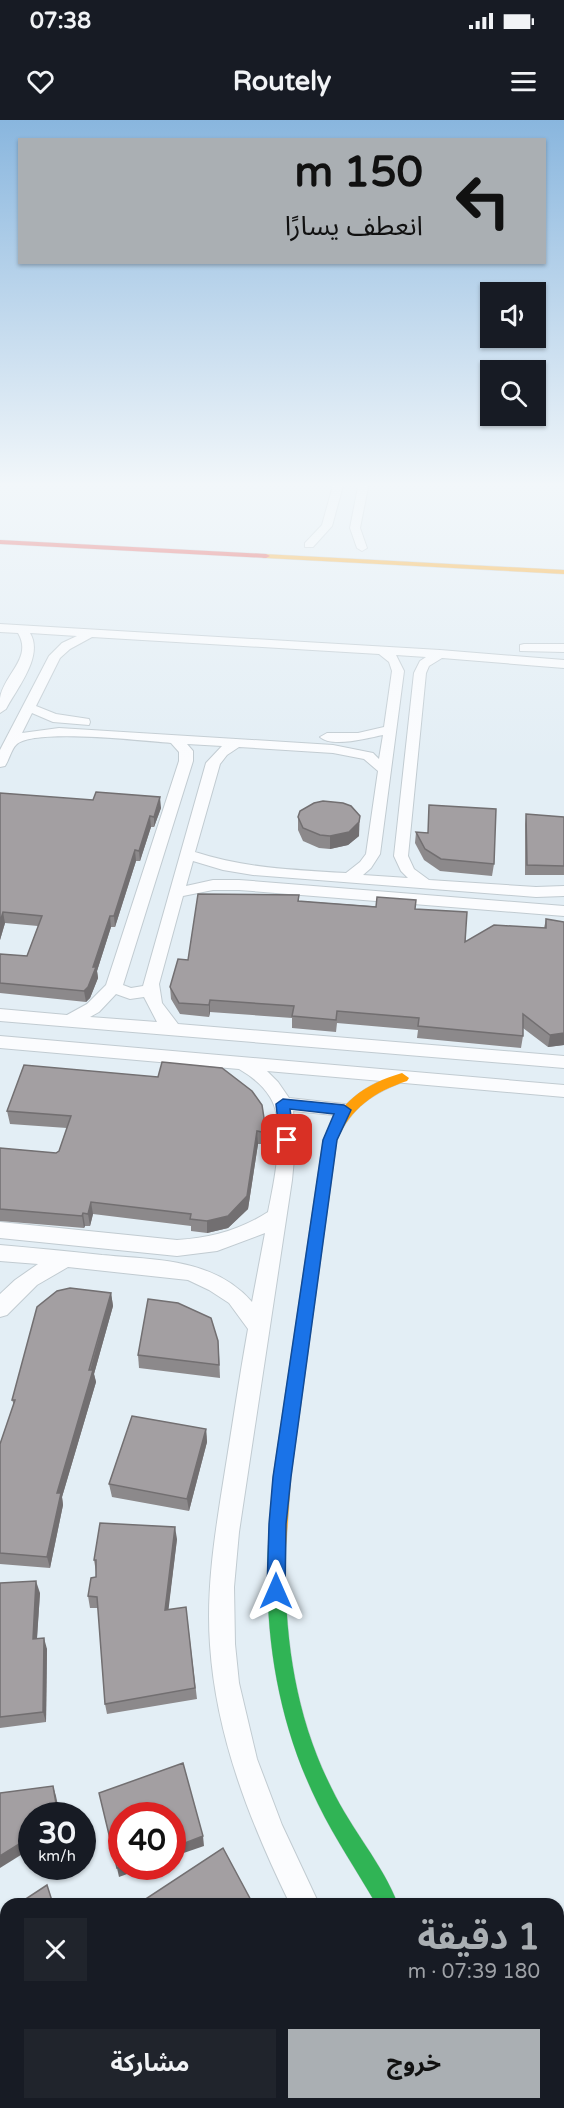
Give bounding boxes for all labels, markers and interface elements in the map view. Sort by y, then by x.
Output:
text: 07:38 [30,8,91,34]
icon: heart [24,65,57,98]
text: Routely [233,65,331,98]
icon: menu [507,65,540,98]
text: 150 m [294,147,423,198]
icon: left [444,162,522,240]
text: انعطف يسارًا [285,210,423,243]
map controls [480,282,546,426]
button: sound [480,282,546,348]
button: search [480,360,546,426]
pin [261,1114,312,1165]
icon: arrive [270,1123,303,1156]
position arrow [244,1559,308,1623]
speed limit sign: 40 [108,1802,186,1880]
text: 30 [38,1815,76,1852]
text: km/h [38,1847,76,1865]
text: 1 دقيقة [417,1916,540,1959]
button: close [24,1918,87,1981]
text: 180 m · 07:39 [408,1960,540,1984]
button: مشاركة [24,2029,276,2098]
button: خروج [288,2029,540,2098]

